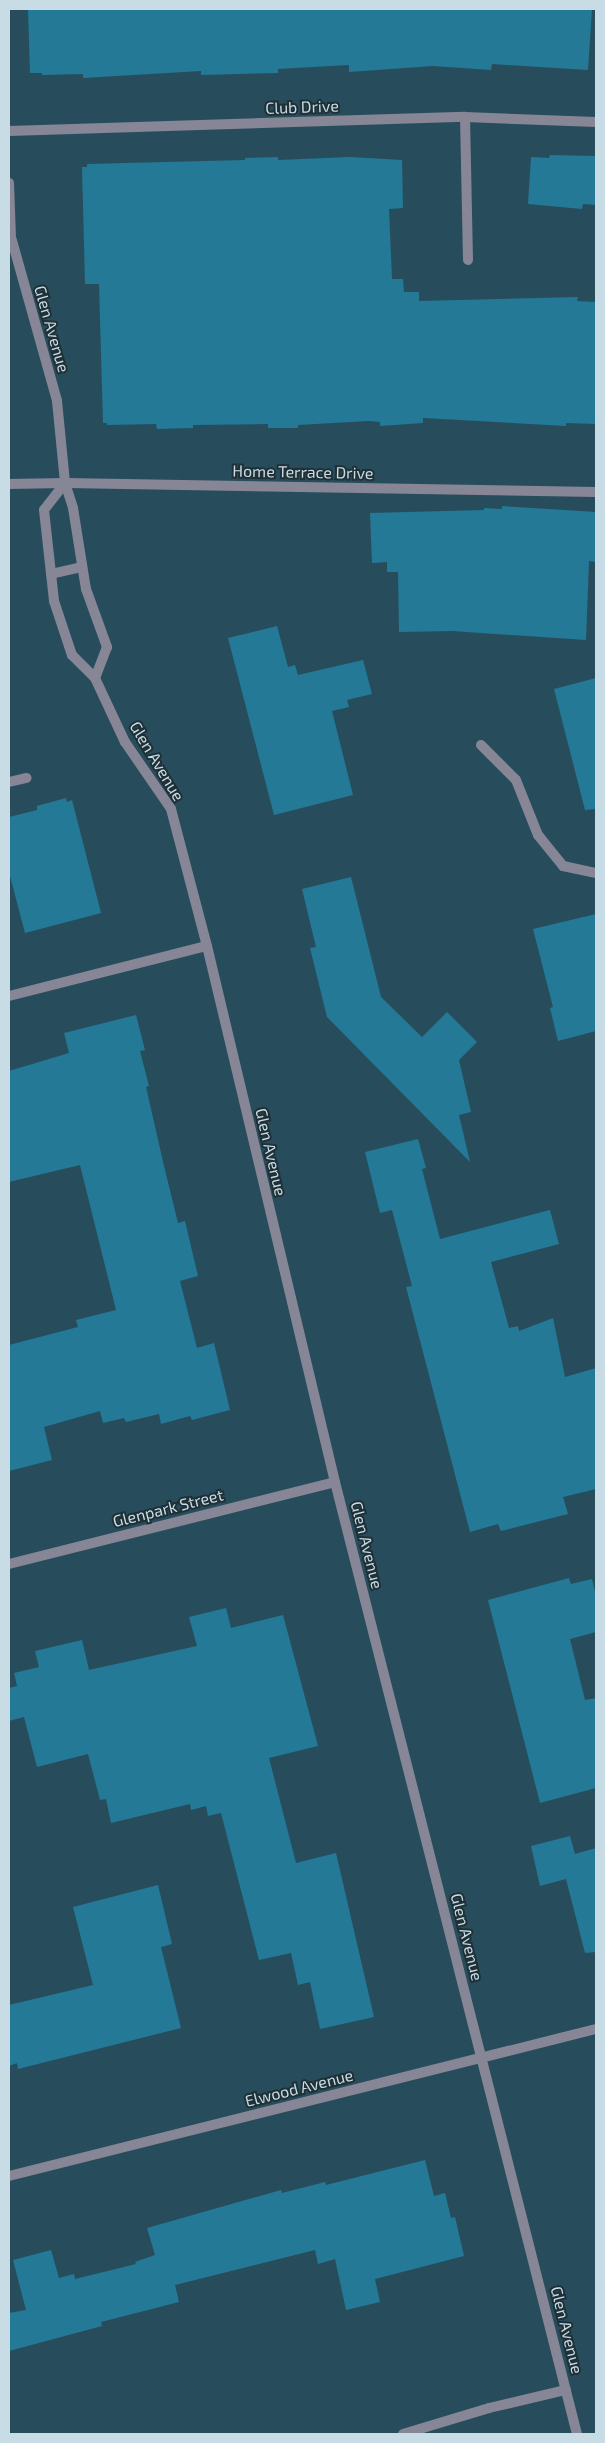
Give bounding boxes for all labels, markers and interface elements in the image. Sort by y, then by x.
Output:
street label: Club Drive [265,96,339,118]
street label: Glen Avenue [30,283,74,375]
street label: Home Terrace Drive [232,461,374,483]
street label: Glen Avenue [126,718,188,804]
street label: Glen Avenue [252,1106,290,1198]
street label: Glenpark Street [111,1485,225,1531]
street label: Glen Avenue [347,1499,387,1591]
street label: Glen Avenue [447,1891,487,1983]
street label: Elwood Avenue [243,2065,355,2111]
street label: Glen Avenue [547,2284,587,2376]

